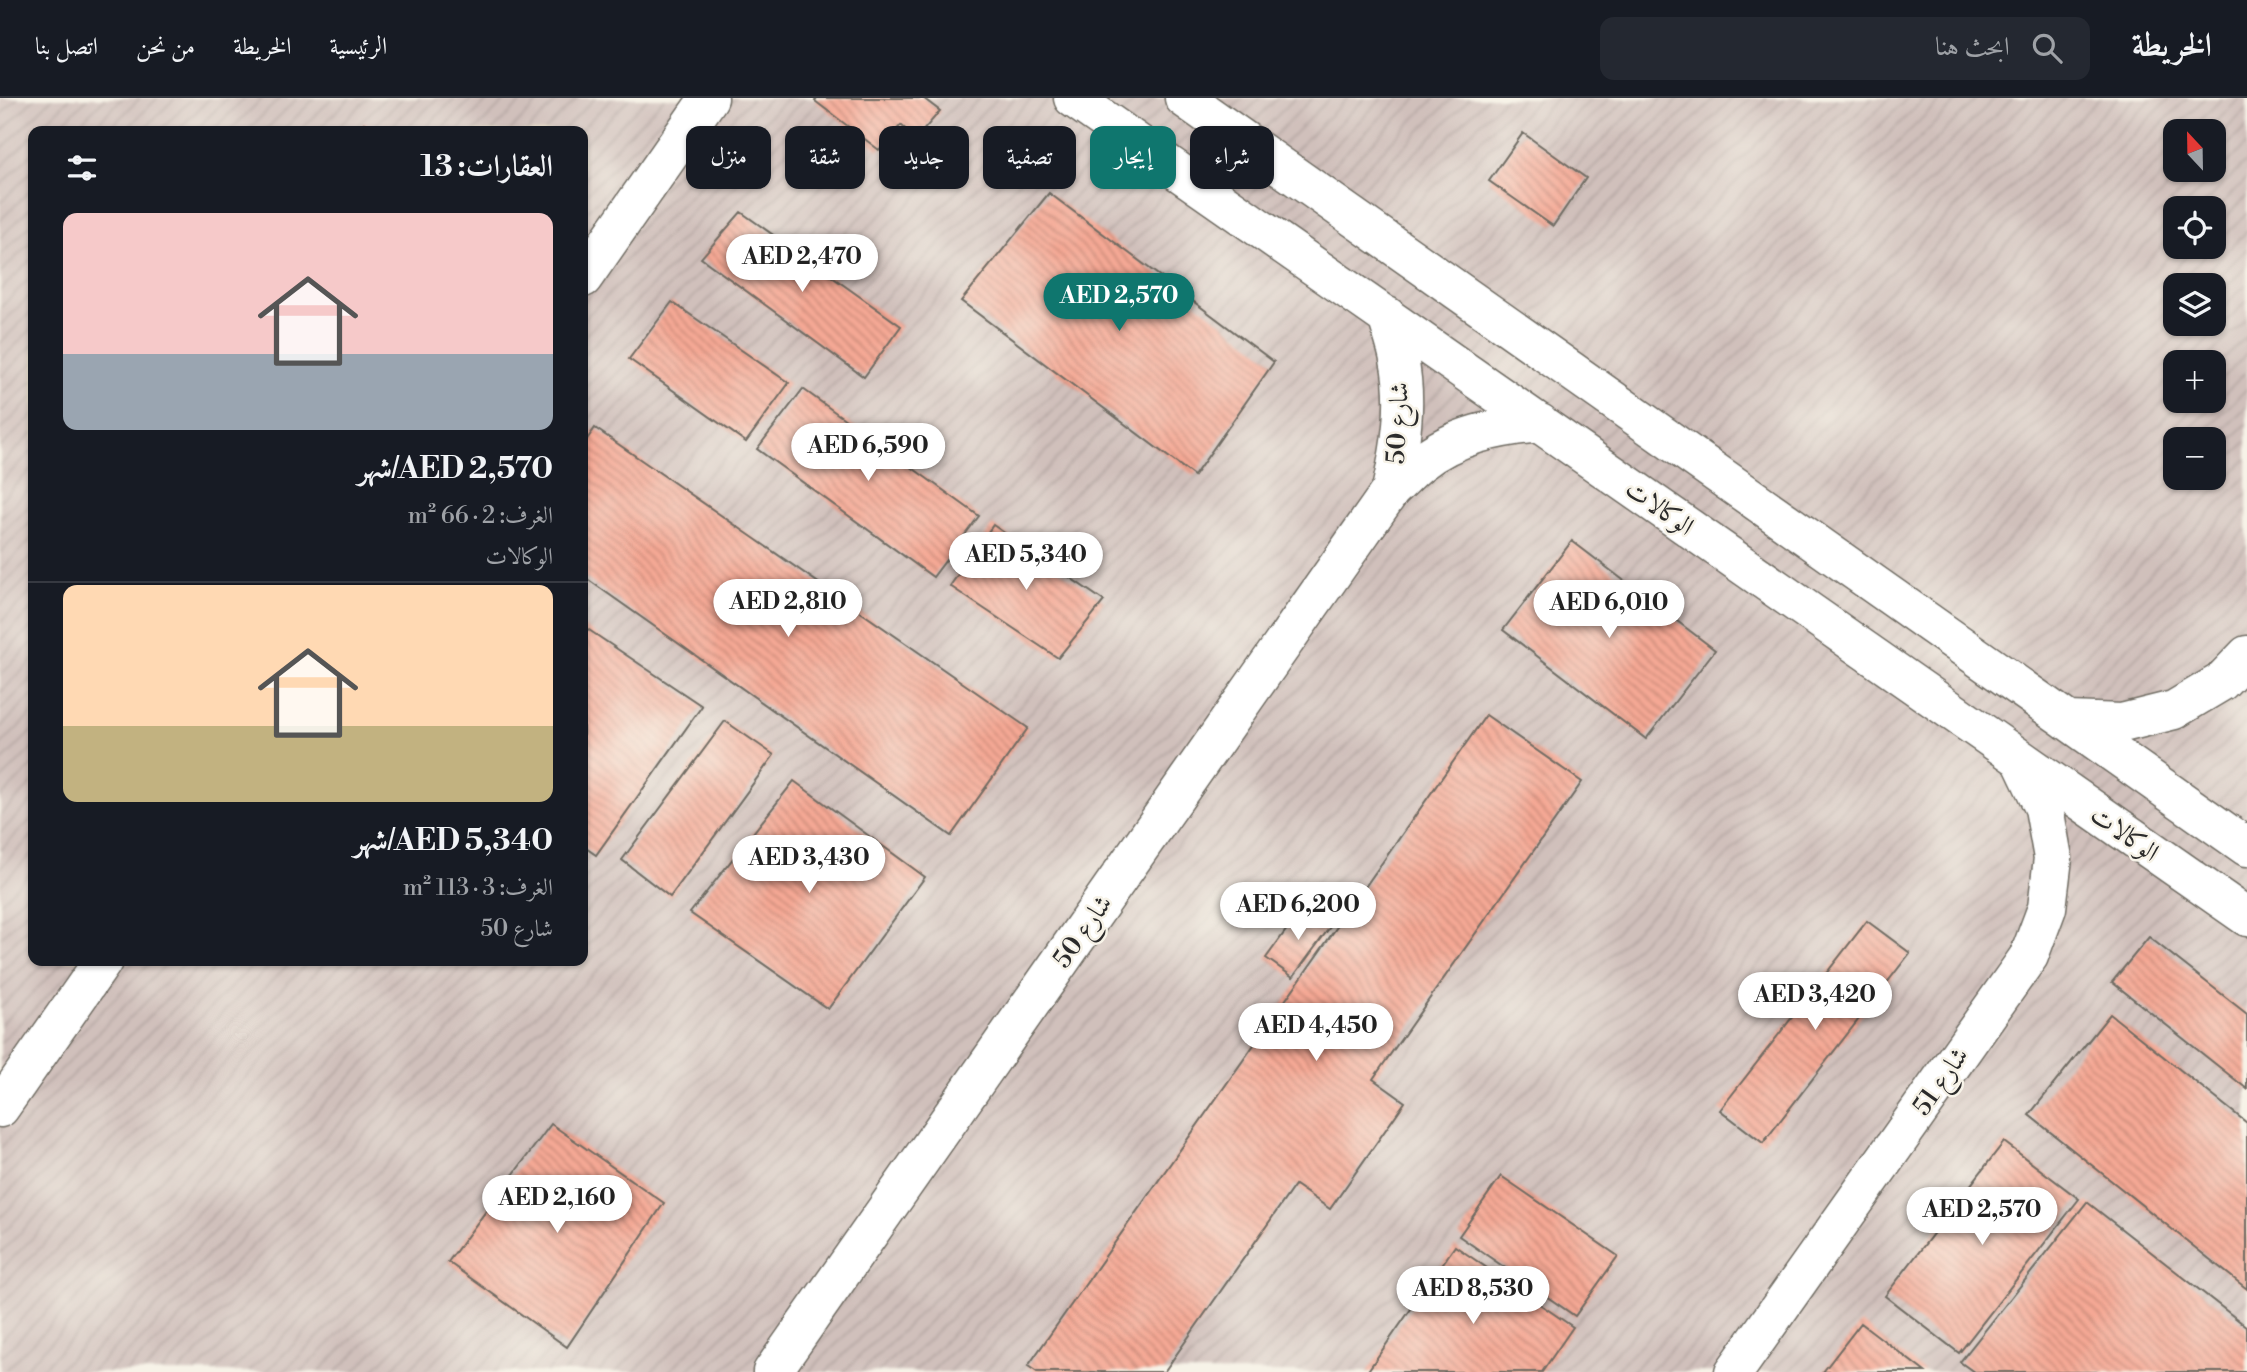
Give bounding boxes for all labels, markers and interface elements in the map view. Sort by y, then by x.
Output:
search box [1600,17,2090,80]
text: الخريطة [2132,26,2212,67]
icon: search [2028,29,2066,67]
text: ابحث هنا [1935,31,2010,63]
text: اتصل بنا [35,32,98,62]
text: من نحن [136,32,195,62]
text: الخريطة [233,32,292,62]
text: الرئيسية [330,32,387,62]
north arrow [2163,119,2226,182]
map controls [2163,119,2226,490]
chip: منزل [686,126,771,189]
chip: شقة [785,126,865,189]
chip: جديد [879,126,969,189]
chip: تصفية [983,126,1076,189]
chip: إيجار [1090,126,1176,189]
chip: شراء [1190,126,1274,189]
text: العقارات: 13 [420,148,553,186]
icon: filters [63,149,101,187]
button: locate [2163,196,2226,259]
pin: AED 2,470 [722,234,882,294]
text: AED 2,470 [742,243,862,271]
icon: home [245,258,371,384]
button: layers [2163,273,2226,336]
pin: AED 2,570 [1039,274,1199,333]
text: AED 2,570 [1059,282,1179,310]
button: + [2163,350,2226,413]
street label: شارع 50 [1380,381,1421,465]
pin: AED 6,590 [788,424,948,483]
button: − [2163,427,2226,490]
text: AED 6,590 [807,432,929,460]
text: AED 2,570/شهر [358,450,553,488]
street label: الوكالات [1619,473,1700,543]
text: الغرف: 2 · 66 m² [408,502,553,530]
pin: AED 5,340 [946,532,1106,592]
text: AED 5,340 [965,541,1087,569]
text: الوكالات [486,543,553,571]
pin: AED 2,810 [708,580,868,639]
pin: AED 6,010 [1529,580,1689,640]
text: AED 2,810 [729,588,847,616]
text: AED 6,010 [1549,589,1669,617]
icon: home [245,630,371,756]
street label: الوكالات [2084,799,2165,869]
text: AED 5,340/شهر [354,822,553,860]
pin: AED 3,430 [729,836,889,895]
text: AED 3,430 [748,844,870,872]
text: الغرف: 3 · 113 m² [403,874,553,902]
pin: AED 6,200 [1218,882,1378,942]
street label: شارع 50 [1046,889,1124,977]
text: AED 6,200 [1236,891,1360,919]
text: شارع 50 [480,915,553,943]
pin: AED 3,420 [1735,972,1895,1032]
text: AED 3,420 [1754,981,1876,1009]
pin: AED 4,450 [1236,1004,1396,1063]
text: AED 4,450 [1254,1012,1378,1040]
street label: شارع 51 [1906,1041,1980,1125]
pin: AED 2,160 [477,1176,637,1235]
text: AED 2,160 [498,1184,616,1212]
pin: AED 2,570 [1902,1188,2062,1247]
text: AED 2,570 [1922,1196,2042,1224]
pin: AED 8,530 [1393,1266,1553,1326]
text: AED 8,530 [1412,1275,1534,1303]

